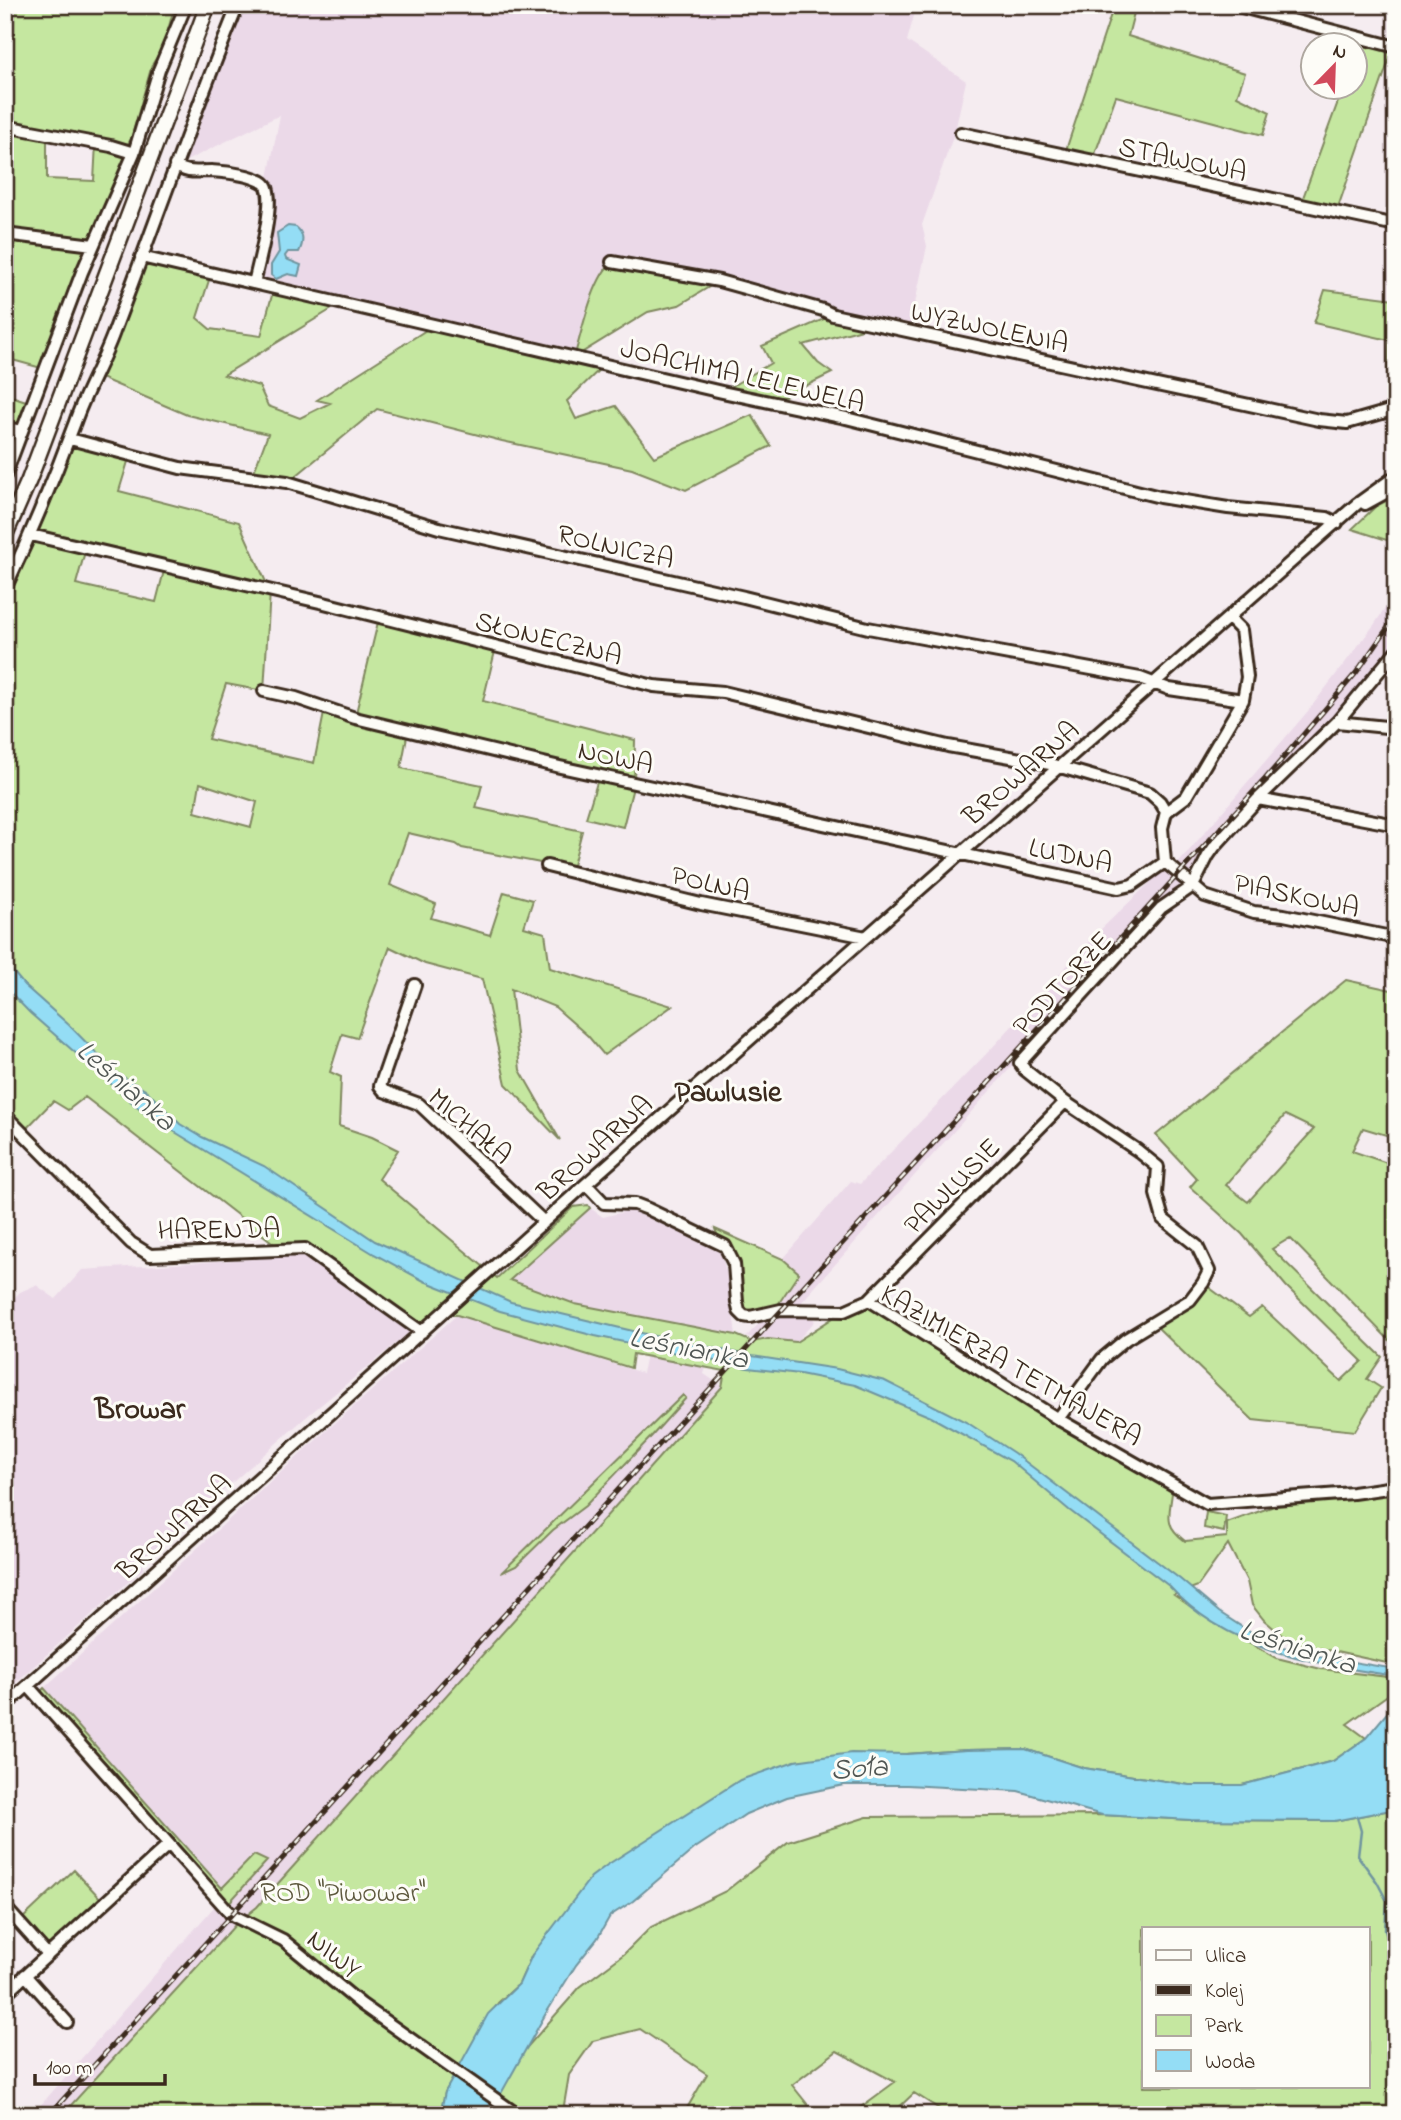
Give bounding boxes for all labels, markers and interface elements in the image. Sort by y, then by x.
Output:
north arrow [1300,32,1370,102]
text: N [1328,38,1351,68]
street label: STAWOWA [1114,128,1250,195]
street label: WYZWOLENIA [906,293,1072,366]
street label: JOACHIMA LELEWELA [616,329,868,425]
street label: ROLNICZA [553,515,678,582]
street label: SŁONECZNA [470,602,626,678]
street label: BROWARNA [954,712,1090,838]
street label: NOWA [574,731,657,787]
street label: LUDNA [1025,829,1116,886]
street label: POLNA [667,857,754,914]
street label: PIASKOWA [1230,864,1363,931]
street label: PODTORZE [1004,923,1123,1046]
water label: Leśnianka [65,1031,185,1144]
district label: Pawlusie [674,1072,783,1116]
street label: MICHAŁA [417,1079,520,1176]
street label: BROWARNA [529,1086,663,1214]
street label: PAWLUSIE [895,1129,1011,1245]
street label: HARENDA [157,1210,281,1253]
street label: KAZIMIERZA TETMAJERA [872,1275,1149,1459]
water label: Leśnianka [625,1317,752,1383]
district label: Browar [93,1389,186,1433]
street label: BROWARNA [108,1465,242,1593]
water label: Leśnianka [1233,1609,1362,1689]
water label: Soła [829,1746,890,1794]
park label: ROD "Piwowar" [260,1874,426,1915]
street label: NIWY [297,1921,369,1991]
legend [1142,1927,1370,2088]
text: Ulica [1205,1942,1246,1972]
text: Kolej [1205,1977,1243,2007]
text: Park [1205,2012,1244,2042]
scale bar [35,2043,164,2087]
text: Woda [1205,2048,1255,2078]
text: 100 m [46,2054,92,2084]

